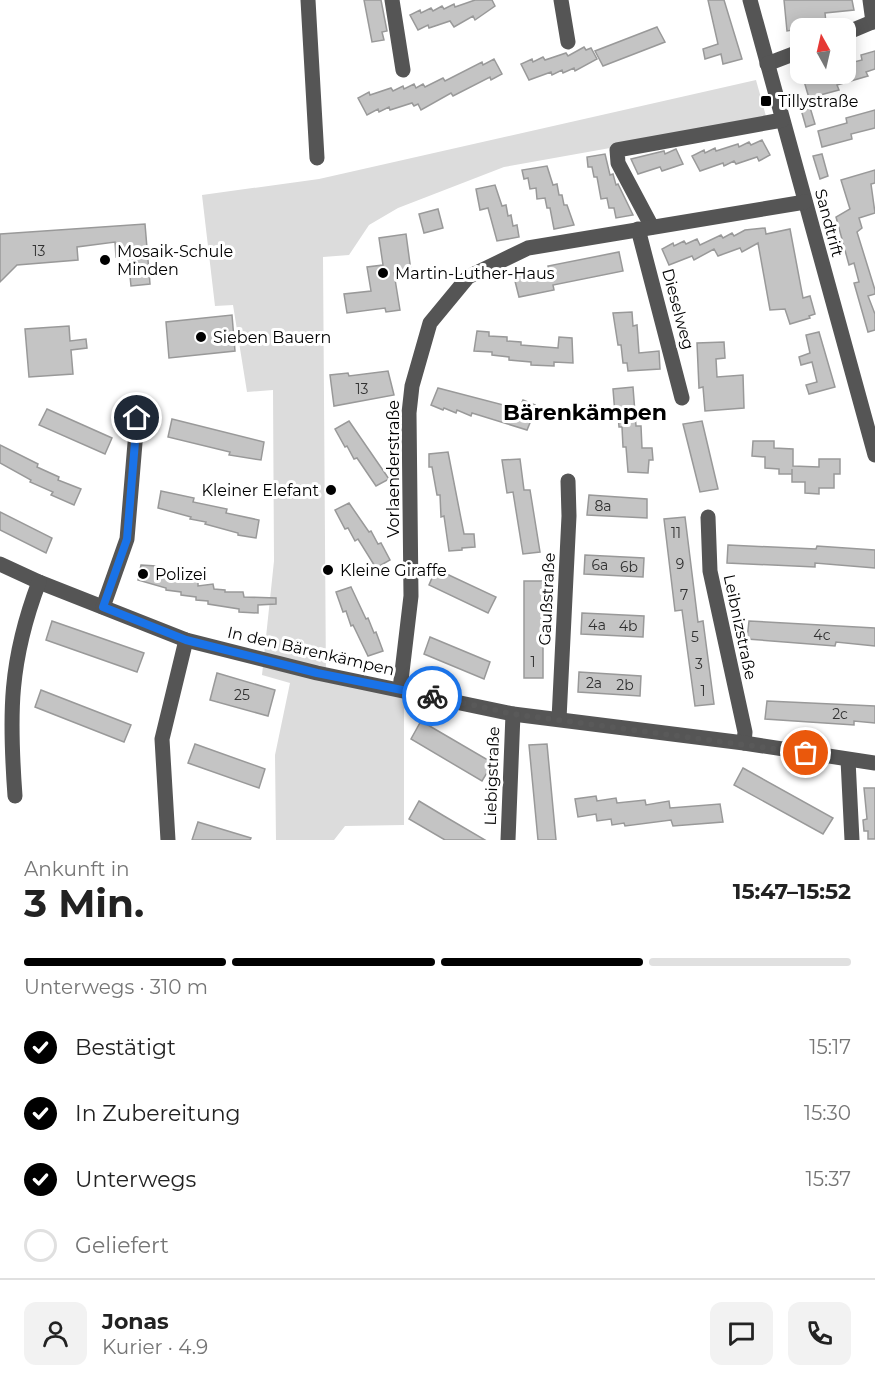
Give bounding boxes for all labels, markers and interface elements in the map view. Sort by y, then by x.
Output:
north arrow [790,18,856,84]
map controls [790,18,856,84]
place label: Tillystraße [778,92,858,111]
marker: Tillystraße [759,94,773,108]
street label: Sandtrift [811,187,847,260]
house number: 13 [33,242,46,260]
place label: Mosaik-Schule Minden [117,242,233,279]
marker: Mosaik-Schule Minden [98,253,112,267]
place label: Martin-Luther-Haus [395,264,555,283]
marker: Martin-Luther-Haus [376,266,390,280]
street label: Dieselweg [658,266,698,352]
place label: Sieben Bauern [213,328,331,347]
marker: Sieben Bauern [194,330,208,344]
house number: 13 [356,380,369,398]
pin [111,392,162,443]
district label: Bärenkämpen [503,399,667,426]
street label: Vorlaenderstraße [384,400,403,538]
icon: home [120,401,153,434]
place label: Kleiner Elefant [202,481,319,500]
marker: Kleiner Elefant [324,483,338,497]
house number: 8a [594,497,612,515]
house number: 11 [671,524,681,542]
street label: Gaußstraße [535,552,559,646]
house number: 9 [676,555,684,573]
house number: 6a [592,556,608,574]
house number: 6b [620,558,638,576]
place label: Kleine Giraffe [340,561,447,580]
marker: Kleine Giraffe [321,563,335,577]
place label: Polizei [155,565,207,584]
marker: Polizei [136,567,150,581]
street label: Leibnizstraße [720,573,760,681]
house number: 7 [680,586,688,604]
house number: 4a [588,616,606,634]
house number: 4b [619,617,637,635]
street label: In den Bärenkämpen [226,623,396,679]
house number: 4c [813,626,831,644]
house number: 5 [691,628,699,646]
house number: 1 [530,653,536,671]
house number: 3 [695,655,703,673]
courier [402,666,462,726]
house number: 2a [586,674,602,692]
house number: 2b [616,676,634,694]
icon: bike [416,680,449,713]
house number: 1 [700,682,706,700]
house number: 25 [234,686,250,704]
house number: 2c [832,705,848,723]
street label: Liebigstraße [481,726,503,826]
pin [780,727,831,778]
icon: bag [789,736,822,769]
text: Ankunft in [24,857,130,881]
text: 15:47–15:52 [733,878,851,905]
text: 3 Min. [24,879,144,927]
text: Unterwegs · 310 m [24,975,208,999]
icon: check [24,1031,57,1064]
text: Bestätigt [75,1034,176,1061]
text: 15:17 [809,1035,851,1059]
icon: check [24,1097,57,1130]
text: In Zubereitung [75,1100,241,1127]
text: 15:30 [804,1101,851,1125]
icon: check [24,1163,57,1196]
text: Unterwegs [75,1166,196,1193]
text: 15:37 [805,1167,851,1191]
text: Geliefert [75,1232,169,1259]
button: person [24,1302,87,1365]
button: chat [710,1302,773,1365]
button: phone [788,1302,851,1365]
text: Jonas [102,1308,169,1335]
text: Kurier · 4.9 [102,1335,208,1359]

